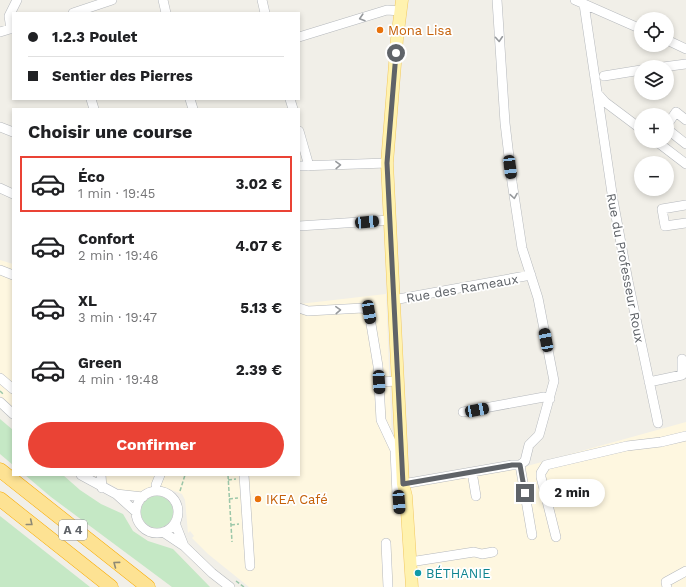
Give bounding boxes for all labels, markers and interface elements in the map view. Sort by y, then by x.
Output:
map controls [634,12,674,196]
button: locate [634,12,674,52]
one-way arrow [359,13,366,22]
place label: Mona Lisa [388,23,452,38]
marker: Mona Lisa [375,25,385,35]
text: 1.2.3 Poulet [52,28,137,46]
one-way arrow [494,36,503,42]
route start [387,44,405,62]
button: layers [634,60,674,100]
text: Sentier des Pierres [52,67,193,85]
button: + [634,108,674,148]
text: Choisir une course [28,121,192,142]
car [503,154,517,180]
button: − [634,156,674,196]
one-way arrow [335,161,341,169]
icon: car [30,166,66,202]
text: Éco [78,168,105,186]
text: 3.02 € [235,175,282,193]
text: 1 min · 19:45 [78,186,155,201]
street label: Rue du Professeur Roux [604,192,647,344]
one-way arrow [509,193,518,199]
car [355,215,379,229]
icon: car [30,228,66,264]
text: Confort [78,230,134,248]
text: 4.07 € [235,237,282,255]
text: 2 min · 19:46 [78,248,158,263]
street label: Rue des Rameaux [405,271,519,306]
icon: car [30,290,66,326]
text: XL [78,292,97,310]
text: 5.13 € [240,299,282,317]
car [361,299,377,325]
one-way arrow [334,305,341,314]
text: 3 min · 19:47 [78,310,157,325]
car [538,327,554,353]
icon: car [30,352,66,388]
text: Green [78,354,122,372]
text: 2.39 € [236,361,282,379]
car [372,370,386,394]
text: 4 min · 19:48 [78,372,159,387]
car [464,402,490,418]
button: Confirmer [28,422,284,468]
callout: 2 min [539,479,605,507]
route end [516,484,534,502]
text: 2 min [554,485,590,500]
car [392,490,406,514]
place label: IKEA Café [266,492,328,507]
marker: IKEA Café [253,494,263,504]
one-way arrow [26,519,33,526]
road number: A 4 [59,520,87,540]
one-way arrow [114,561,121,568]
place label: BÉTHANIE [426,565,490,581]
marker: BÉTHANIE [413,568,423,578]

